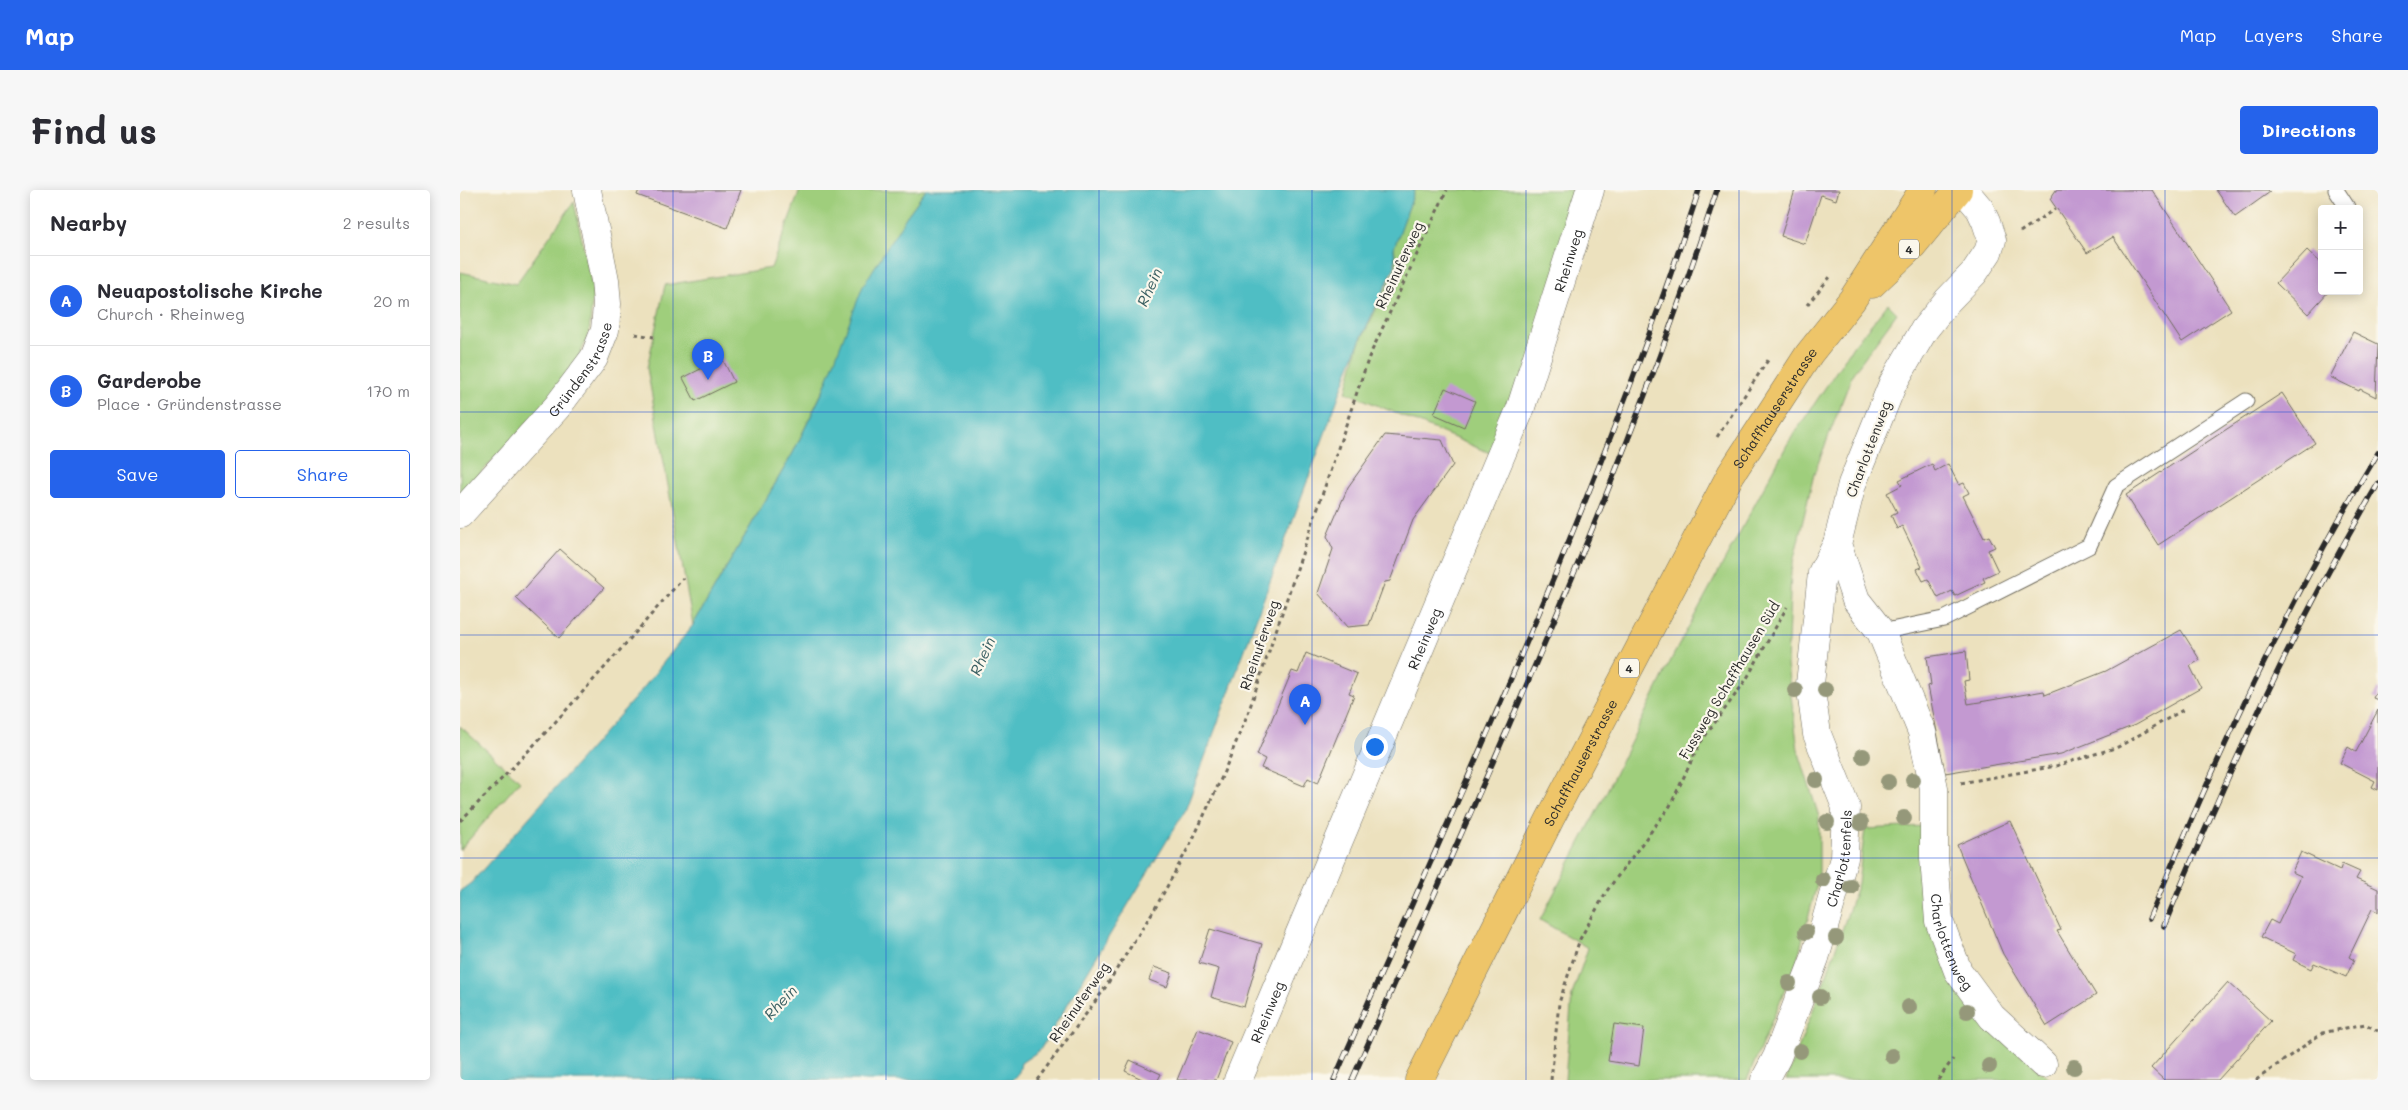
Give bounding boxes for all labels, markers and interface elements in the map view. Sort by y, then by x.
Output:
text: Map [25,20,74,51]
text: Map [2180,23,2216,47]
text: Layers [2244,23,2303,47]
text: Share [2331,23,2383,47]
button: Directions [2240,106,2378,154]
text: Find us [30,107,157,153]
map controls [2318,205,2363,295]
button: + [2318,205,2363,250]
text: Nearby [50,209,127,236]
text: 2 results [343,212,410,233]
street label: Rheinuferweg [1371,218,1427,312]
street label: Rheinweg [1549,226,1587,294]
road number: 4 [1899,240,1919,258]
button: − [2318,250,2363,295]
water label: Rhein [1132,265,1166,309]
text: Neuapostolische Kirche [97,278,323,303]
text: A [60,290,72,311]
text: 20 m [373,290,410,311]
text: Church · Rheinweg [97,303,244,324]
street label: Gründenstrasse [543,322,615,421]
pin: B [692,339,724,380]
street label: Schaffhauserstrasse [1728,343,1821,472]
text: Garderobe [97,368,201,393]
text: B [61,380,71,401]
text: 170 m [366,380,410,401]
text: Place · Gründenstrasse [97,393,282,414]
street label: Charlottenweg [1841,398,1895,500]
button: Save [50,450,225,498]
button: Share [235,450,410,498]
street label: Rheinuferweg [1235,597,1283,693]
street label: Fussweg Schaffhausen Süd [1674,597,1784,763]
street label: Rheinweg [1402,605,1445,672]
water label: Rhein [965,634,999,678]
road number: 4 [1619,658,1639,678]
pin: A [1289,684,1321,725]
street label: Schaffhauserstrasse [1538,695,1621,829]
your location [1362,734,1388,760]
street label: Charlottenfels [1821,809,1855,909]
street label: Charlottenweg [1927,893,1978,994]
street label: Rheinuferweg [1044,958,1114,1046]
street label: Rheinweg [1245,978,1288,1046]
water label: Rhein [759,980,801,1024]

